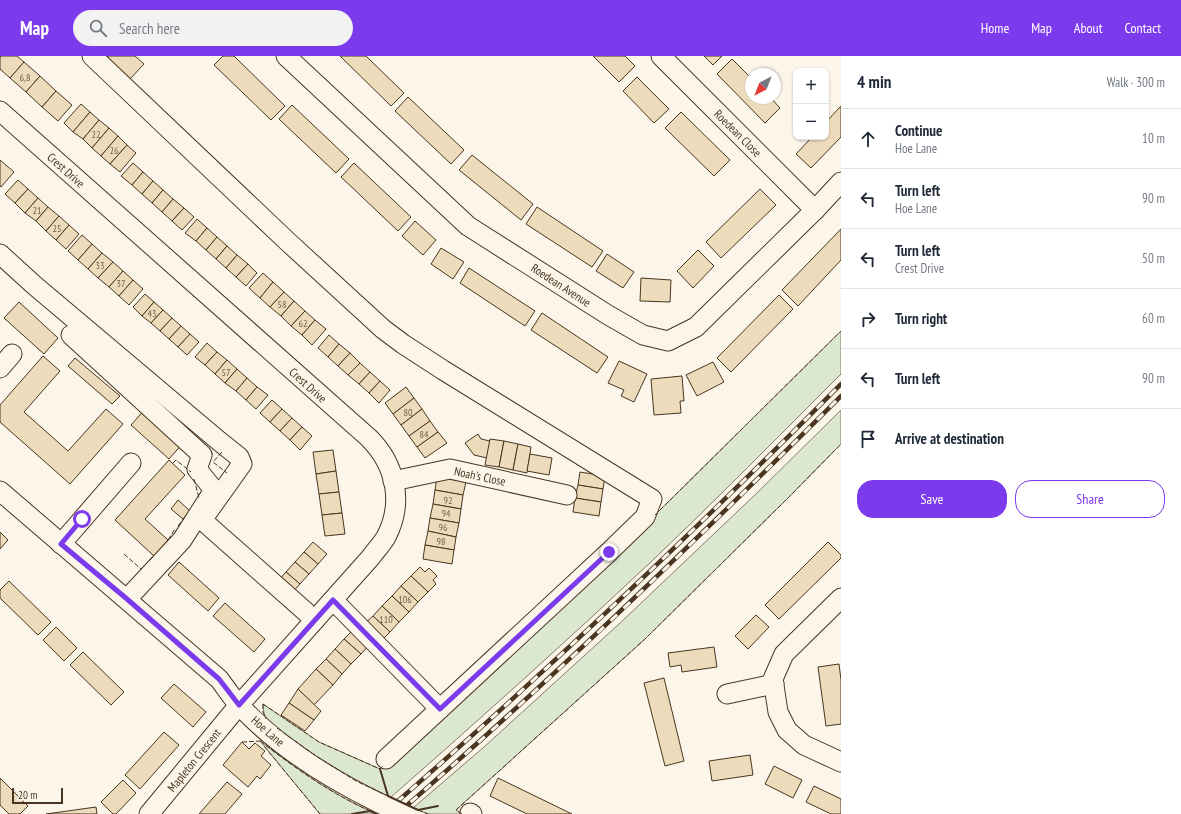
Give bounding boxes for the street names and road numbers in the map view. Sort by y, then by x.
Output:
street label: Roedean Close [711,106,765,160]
street label: Crest Drive [44,149,88,191]
street label: Roedean Avenue [528,260,594,310]
street label: Crest Drive [286,364,330,406]
street label: Noah's Close [453,463,507,489]
street label: Hoe Lane [248,713,288,749]
street label: Mapleton Crescent [164,725,224,795]

